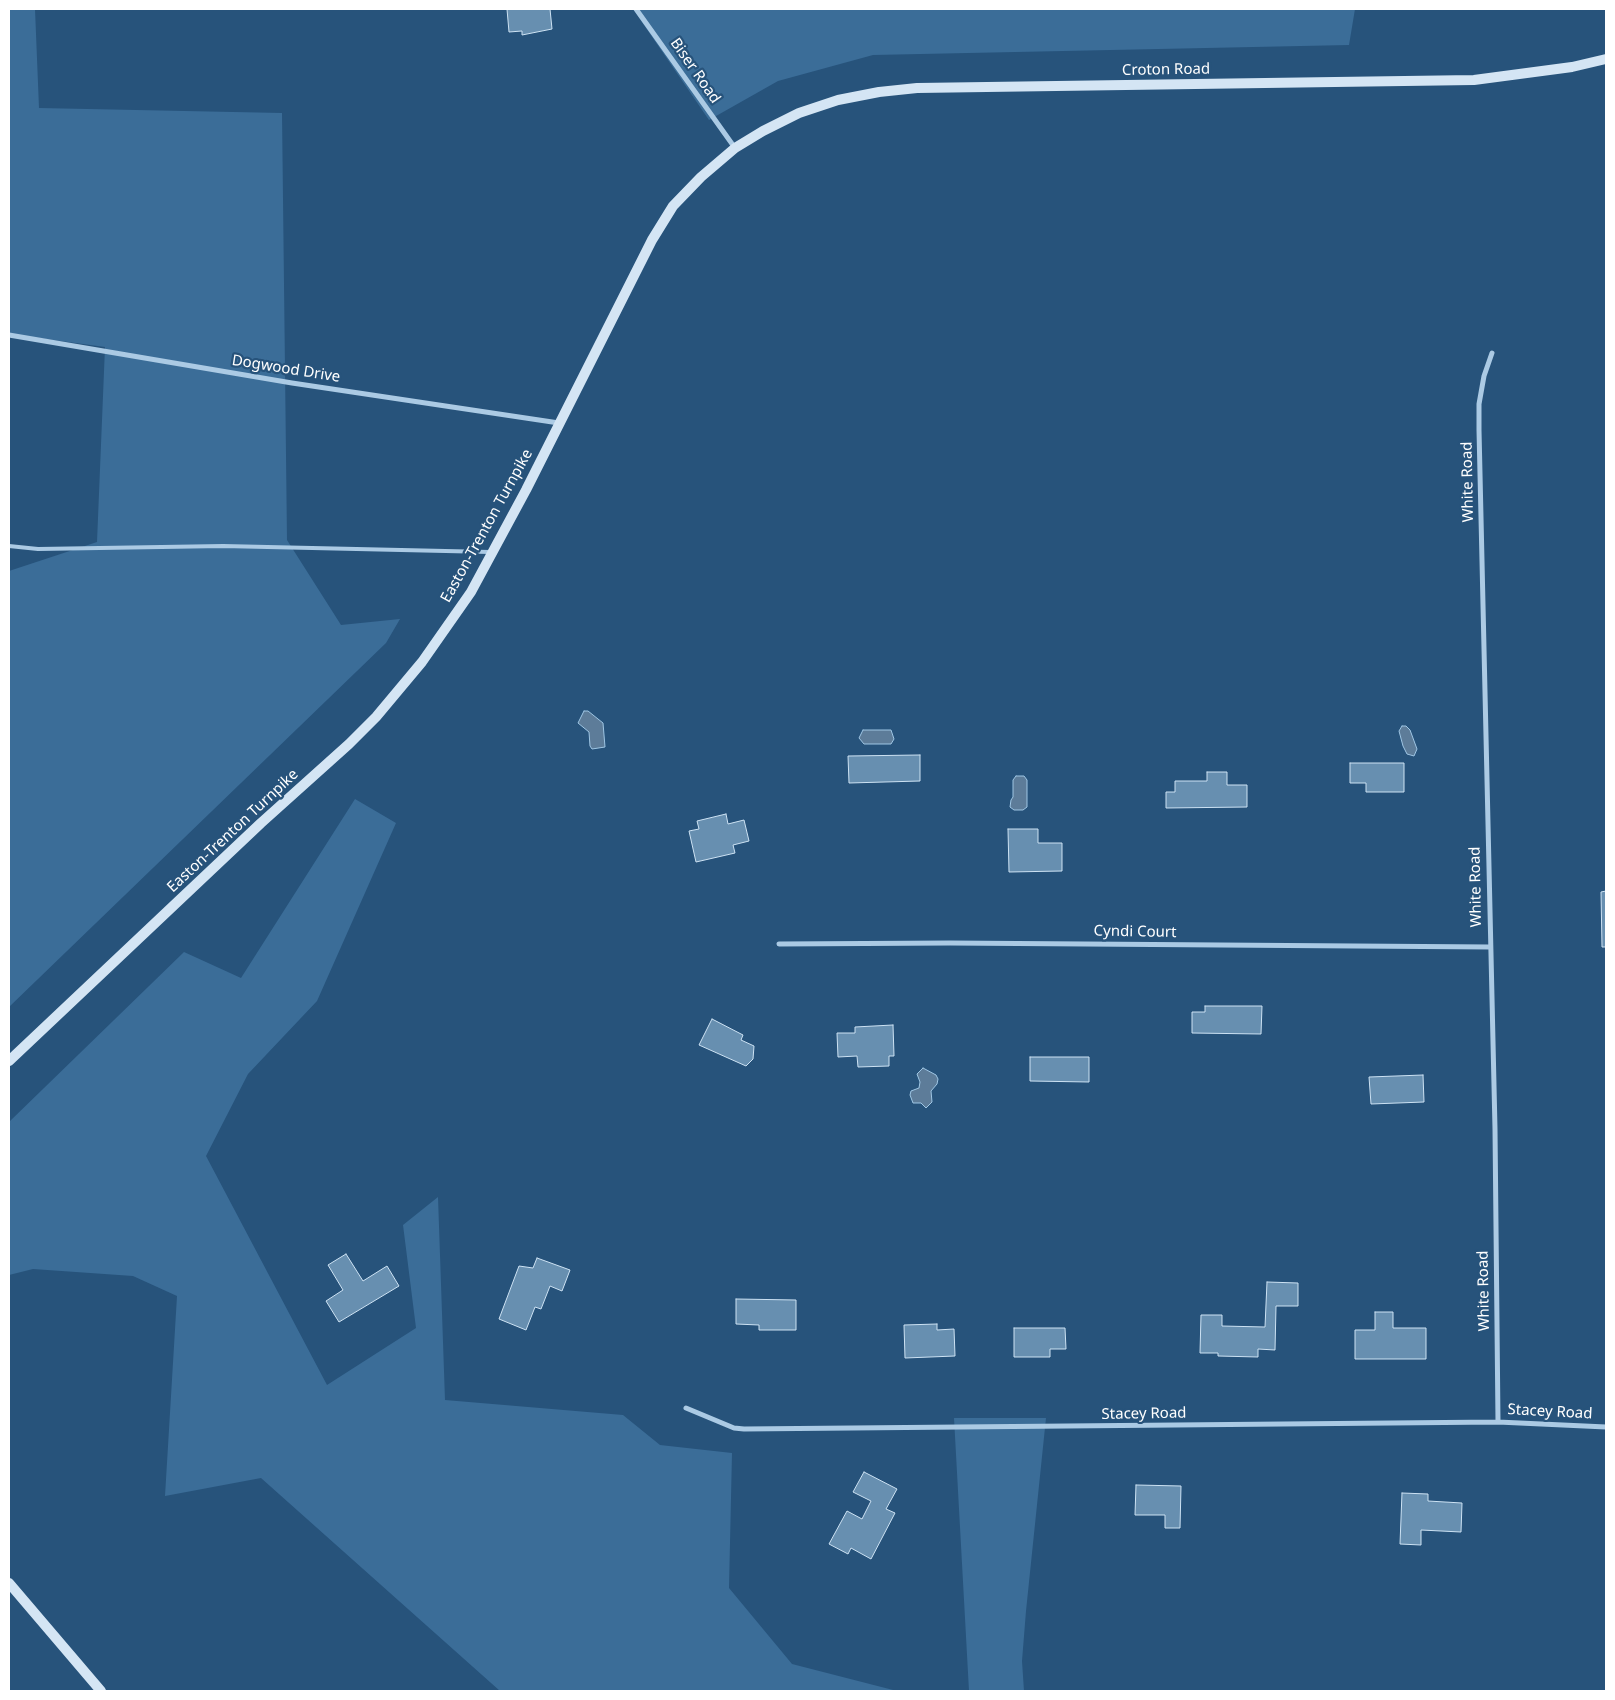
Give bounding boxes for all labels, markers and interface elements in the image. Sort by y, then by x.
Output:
street label: Biser Road [666,35,724,107]
street label: Croton Road [1122,60,1210,80]
street label: Dogwood Drive [231,352,341,386]
street label: White Road [1458,441,1478,523]
street label: Easton-Trenton Turnpike [437,446,537,606]
street label: Easton-Trenton Turnpike [164,766,302,896]
street label: White Road [1466,846,1486,928]
street label: Cyndi Court [1093,922,1177,942]
street label: White Road [1474,1250,1494,1332]
street label: Stacey Road [1507,1401,1593,1423]
street label: Stacey Road [1101,1404,1187,1424]

